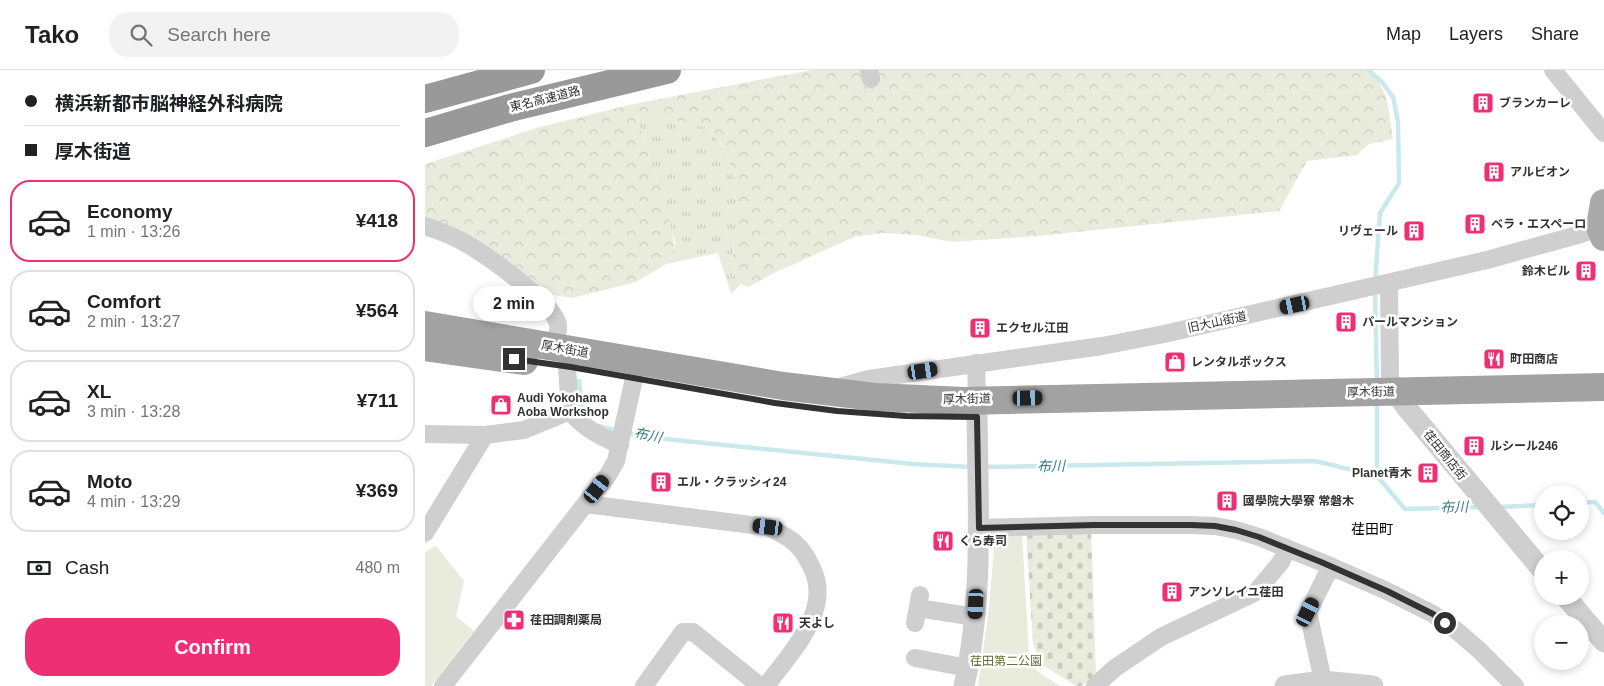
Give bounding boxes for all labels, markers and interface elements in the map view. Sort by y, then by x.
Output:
search box [109,12,459,57]
text: Tako [25,21,79,48]
icon: search [127,21,155,49]
text: Search here [167,24,271,45]
text: Map [1386,24,1421,44]
text: Layers [1449,24,1503,44]
text: Share [1531,24,1579,44]
street label: 東名高速道路 [508,83,582,115]
building icon: ブランカーレ [1471,91,1495,115]
text: 横浜新都市脳神経外科病院 [55,93,283,114]
place label: ブランカーレ [1499,96,1571,110]
text: 厚木街道 [55,141,131,162]
building icon: アルビオン [1482,160,1506,184]
place label: アルビオン [1510,165,1570,179]
icon: car [27,199,72,244]
text: Economy [87,201,173,222]
text: ¥418 [356,210,398,231]
building icon: ベラ・エスペーロ [1463,212,1487,236]
place label: ベラ・エスペーロ [1491,217,1586,231]
building icon: リヴェール [1402,219,1426,243]
text: 1 min · 13:26 [87,223,180,240]
place label: リヴェール [1338,224,1398,238]
building icon: 鈴木ビル [1574,259,1598,283]
place label: 鈴木ビル [1521,264,1570,278]
callout: 2 min [473,286,555,322]
icon: car [27,289,72,334]
text: Comfort [87,291,161,312]
text: 2 min [493,295,535,312]
car [1278,295,1311,315]
text: ¥564 [356,300,398,321]
street label: 旧大山街道 [1186,309,1248,335]
building icon: パールマンション [1334,310,1358,334]
text: 2 min · 13:27 [87,313,180,330]
place label: パールマンション [1362,315,1458,329]
building icon: エクセル江田 [968,316,992,340]
place label: エクセル江田 [996,321,1068,335]
street label: 厚木街道 [540,338,590,360]
restaurant icon: 町田商店 [1482,347,1506,371]
route end [503,348,525,370]
shop icon: レンタルボックス [1163,350,1187,374]
place label: 町田商店 [1510,352,1558,366]
place label: レンタルボックス [1191,355,1287,369]
car [907,361,938,381]
icon: car [27,379,72,424]
text: XL [87,381,111,402]
street label: 厚木街道 [1347,385,1395,399]
text: ¥711 [357,390,398,411]
car [1012,390,1043,406]
place label: Audi Yokohama Aoba Workshop [517,391,609,419]
street label: 厚木街道 [943,392,991,406]
shop icon: Audi Yokohama Aoba Workshop [489,393,513,417]
text: 3 min · 13:28 [87,403,180,420]
water label: 布川 [633,424,665,446]
street label: 荏田商店街 [1421,427,1469,483]
building icon: ルシール246 [1462,434,1486,458]
place label: ルシール246 [1490,439,1558,453]
water label: 布川 [1037,458,1067,474]
building icon: Planet青木 [1416,461,1440,485]
place label: Planet青木 [1352,466,1412,480]
icon: car [27,469,72,514]
building icon: エル・クラッシィ24 [649,470,673,494]
text: Moto [87,471,132,492]
car [581,473,612,505]
place label: エル・クラッシィ24 [677,475,787,489]
text: ¥369 [356,480,398,501]
map controls [1534,485,1589,670]
button: locate [1534,485,1589,540]
building icon: 國學院大學寮 常磐木 [1215,489,1239,513]
text: 4 min · 13:29 [87,493,180,510]
place label: 國學院大學寮 常磐木 [1243,494,1354,508]
water label: 布川 [1440,498,1470,515]
car [752,518,783,536]
district label: 荏田町 [1351,521,1393,537]
restaurant icon: くら寿司 [931,529,955,553]
place label: くら寿司 [959,534,1007,548]
button: + [1534,550,1589,605]
icon: cash [25,554,53,582]
text: Cash [65,557,109,578]
text: 480 m [356,559,400,576]
building icon: アンソレイユ荏田 [1160,580,1184,604]
place label: アンソレイユ荏田 [1188,585,1283,599]
car [967,589,984,619]
car [1294,595,1321,629]
pharmacy icon: 荏田調剤薬局 [502,608,526,632]
restaurant icon: 天よし [771,611,795,635]
route start [1434,612,1456,634]
place label: 荏田調剤薬局 [530,613,602,627]
button: − [1534,615,1589,670]
place label: 天よし [799,616,835,630]
button: Confirm [25,618,400,676]
park label: 荏田第二公園 [970,654,1042,668]

